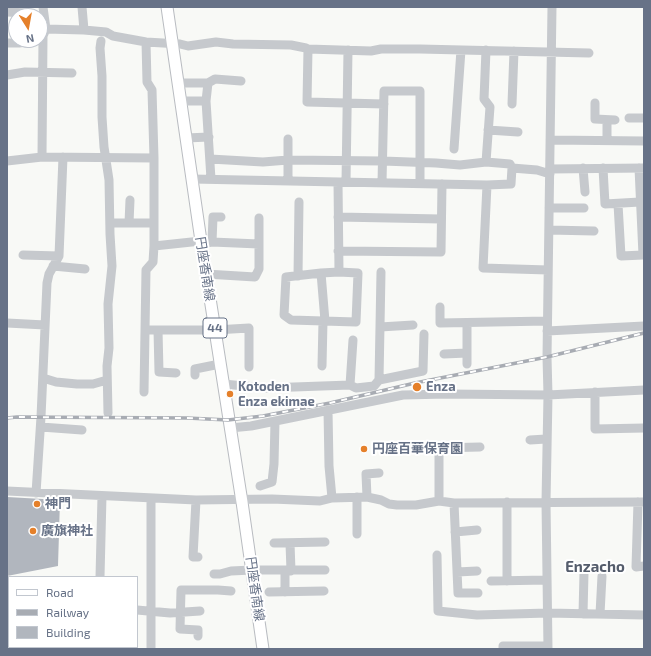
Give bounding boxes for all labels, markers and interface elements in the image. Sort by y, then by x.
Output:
north arrow [8,8,48,48]
text: N [25,32,35,46]
street label: 円座香南線 [192,236,218,302]
road number: 44 [203,318,227,338]
place label: Kotoden Enza ekimae [238,379,315,410]
place label: Enza [426,379,456,395]
marker: Enza [411,381,423,393]
marker: Kotoden Enza ekimae [225,389,235,399]
place label: 円座百華保育園 [372,441,463,457]
marker: 円座百華保育園 [359,444,369,454]
place label: 神門 [45,496,71,512]
marker: 神門 [32,499,42,509]
place label: 廣旗神社 [41,523,93,539]
marker: 廣旗神社 [28,526,38,536]
street label: 円座香南線 [243,556,267,622]
district label: Enzacho [565,558,625,576]
legend [8,576,138,648]
text: Road [46,585,74,599]
text: Railway [46,605,89,619]
text: Building [46,625,90,639]

